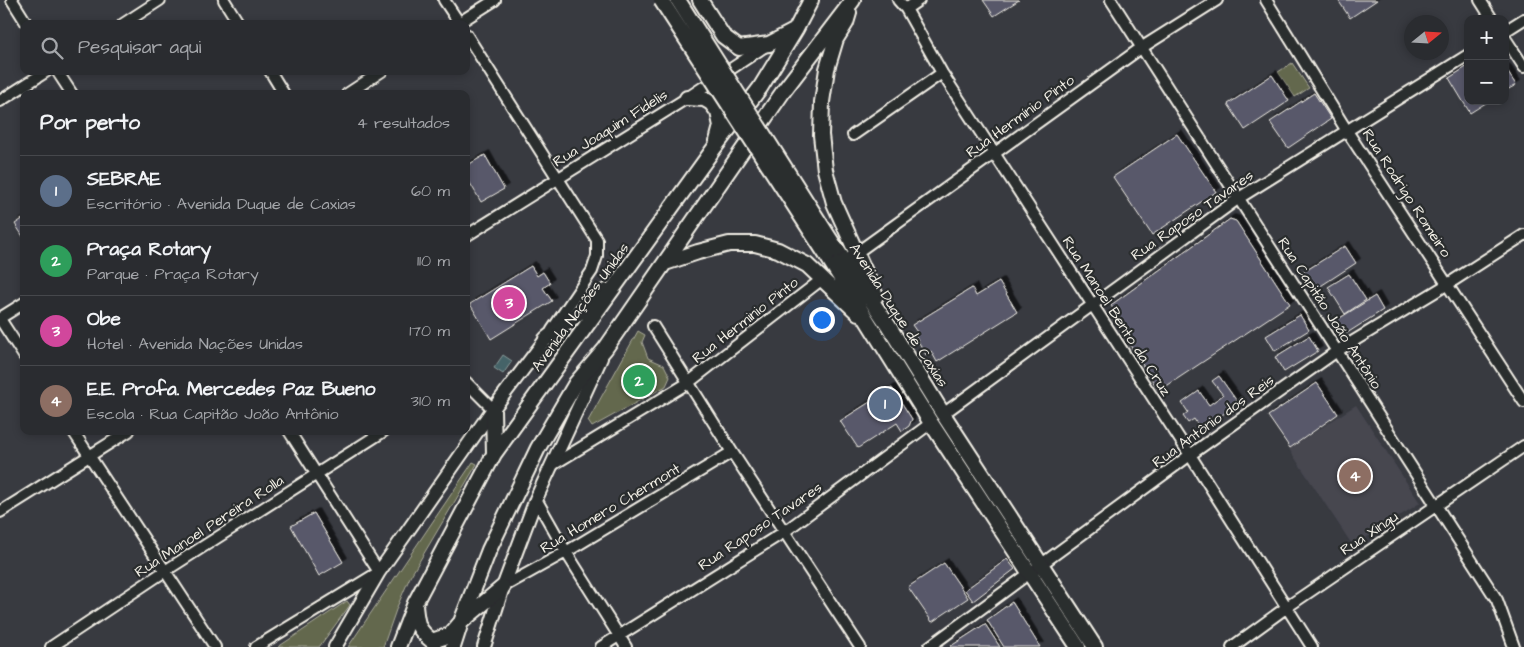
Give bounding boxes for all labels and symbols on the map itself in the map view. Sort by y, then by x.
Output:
north arrow [1404,15,1449,60]
street label: Rua Hermínio Pinto [962,70,1079,163]
street label: Rua Joaquim Fidelis [549,84,672,172]
street label: Rua Rodrigo Romeiro [1356,125,1456,263]
street label: Rua Raposo Tavares [1127,165,1258,266]
street label: Rua Manoel Bento da Cruz [1057,232,1176,401]
street label: Rua Capitão João Antônio [1273,233,1387,394]
street label: Avenida Nações Unidas [527,238,635,376]
street label: Avenida Duque de Caxias [844,239,953,392]
street label: Rua Herminio Pinto [688,272,803,369]
pin: 3 [493,284,525,322]
your location [809,307,835,333]
pin: 2 [623,362,655,400]
street label: Rua Antônio dos Reis [1148,370,1279,473]
pin: 1 [869,385,901,423]
pin: 4 [1339,457,1371,495]
street label: Rua Homero Chermont [536,458,684,559]
street label: Rua Manoel Pereira Rolla [131,470,288,583]
street label: Rua Raposo Tavares [694,477,827,576]
street label: Rua Xingu [1336,506,1403,561]

